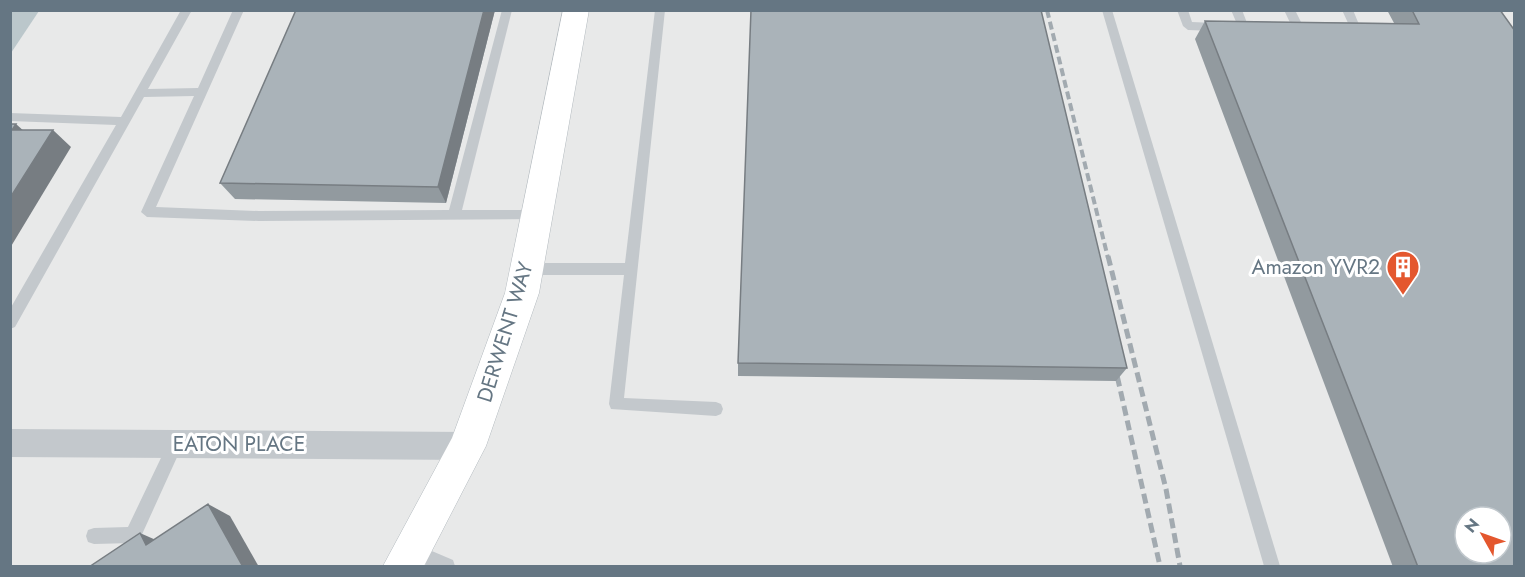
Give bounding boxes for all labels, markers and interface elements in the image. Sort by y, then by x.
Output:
building icon: Amazon YVR2 [1385,249,1421,296]
place label: Amazon YVR2 [1252,252,1380,282]
street label: DERWENT WAY [469,258,541,406]
street label: EATON PLACE [173,429,305,459]
north arrow [1453,505,1513,565]
text: N [1459,513,1485,538]

